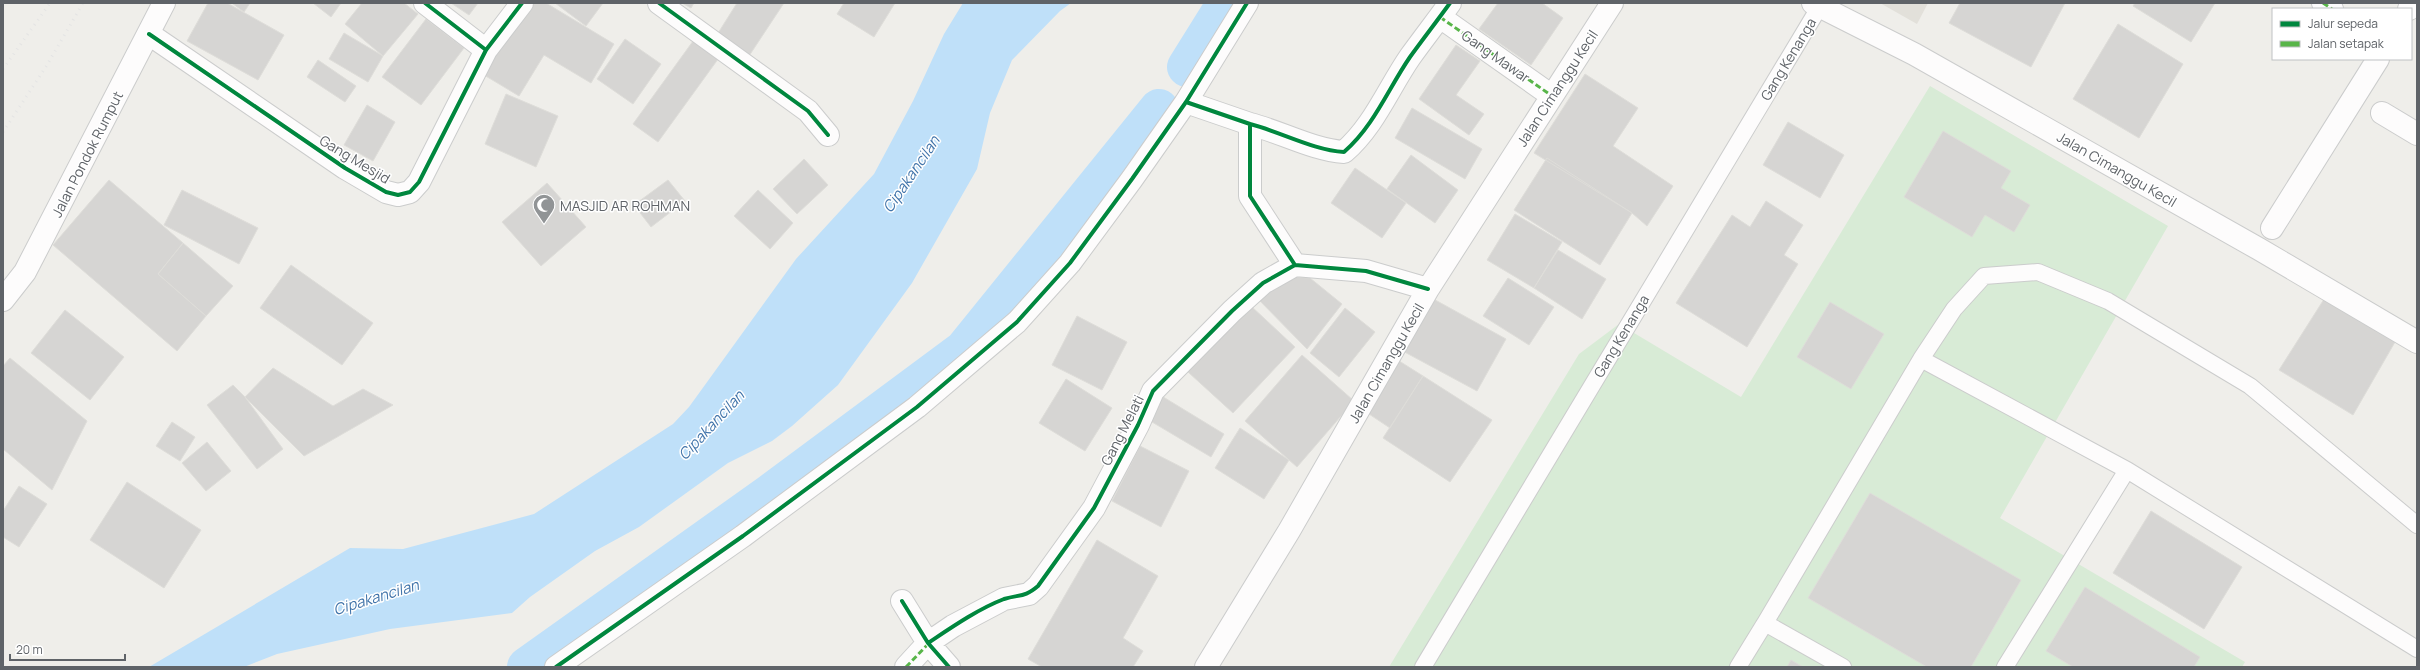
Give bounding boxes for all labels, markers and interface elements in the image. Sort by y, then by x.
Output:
legend [2272,8,2412,60]
street label: Gang Kenanga [1756,14,1820,104]
text: Jalur sepeda [2308,15,2378,32]
street label: Gang Mawar [1458,25,1534,87]
street label: Jalan Cimanggu Kecil [1512,26,1602,150]
text: Jalan setapak [2308,35,2385,52]
street label: Jalan Pondok Rumput [47,87,127,220]
street label: Jalan Cimanggu Kecil [2054,127,2180,211]
street label: Gang Mesjid [316,130,394,188]
water label: Cipakancilan [878,131,945,217]
mosque icon: MASJID AR ROHMAN [531,192,557,225]
place label: MASJID AR ROHMAN [560,196,690,215]
street label: Gang Kenanga [1589,291,1653,381]
street label: Jalan Cimanggu Kecil [1344,300,1428,426]
water label: Cipakancilan [673,385,750,464]
street label: Gang Melati [1096,391,1148,469]
water label: Cipakancilan [331,574,422,620]
scale bar [10,636,125,662]
text: 20 m [16,641,43,658]

